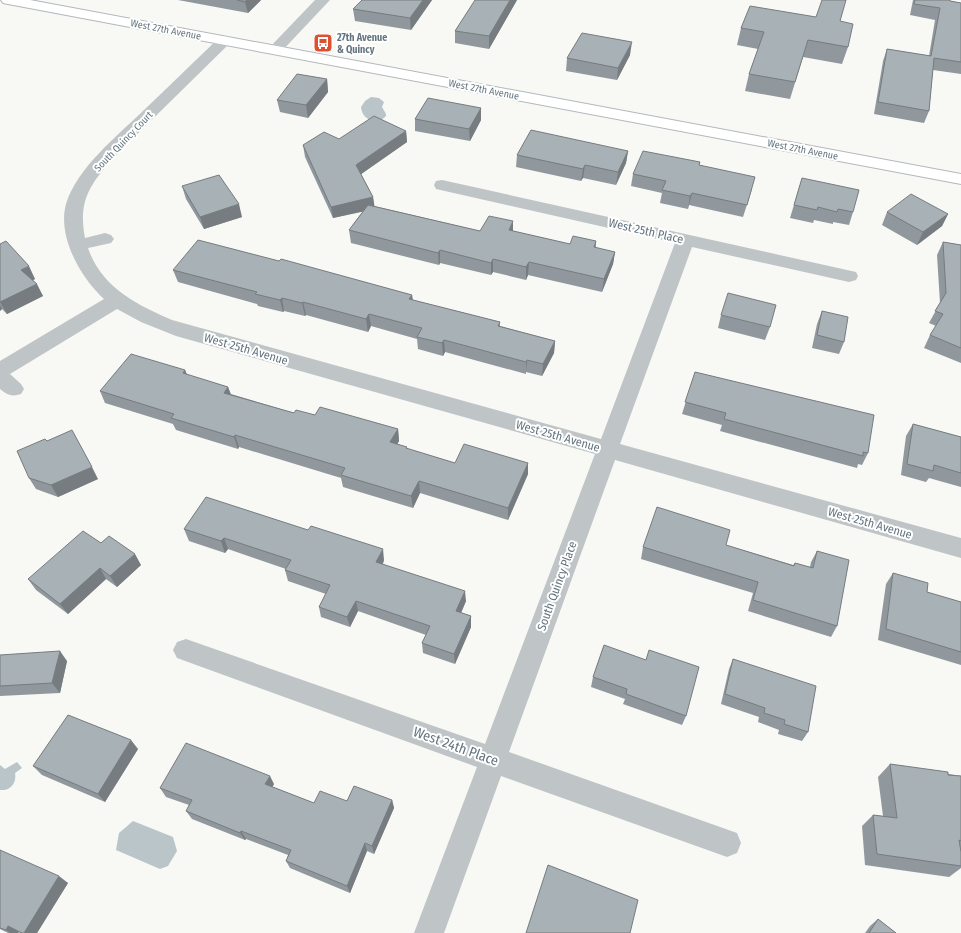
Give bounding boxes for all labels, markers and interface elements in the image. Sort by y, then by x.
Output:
street label: West 27th Avenue [130,17,202,43]
bus stop icon: 27th Avenue & Quincy [312,32,334,54]
place label: 27th Avenue & Quincy [336,32,387,56]
street label: West 27th Avenue [448,77,520,103]
street label: South Quincy Court [92,109,156,174]
street label: West 27th Avenue [767,137,839,163]
street label: West 25th Place [607,216,685,246]
street label: West 25th Avenue [202,330,290,368]
street label: West 25th Avenue [514,417,602,455]
street label: West 25th Avenue [826,504,914,542]
street label: South Quincy Place [534,539,580,633]
street label: West 24th Place [411,723,501,770]

